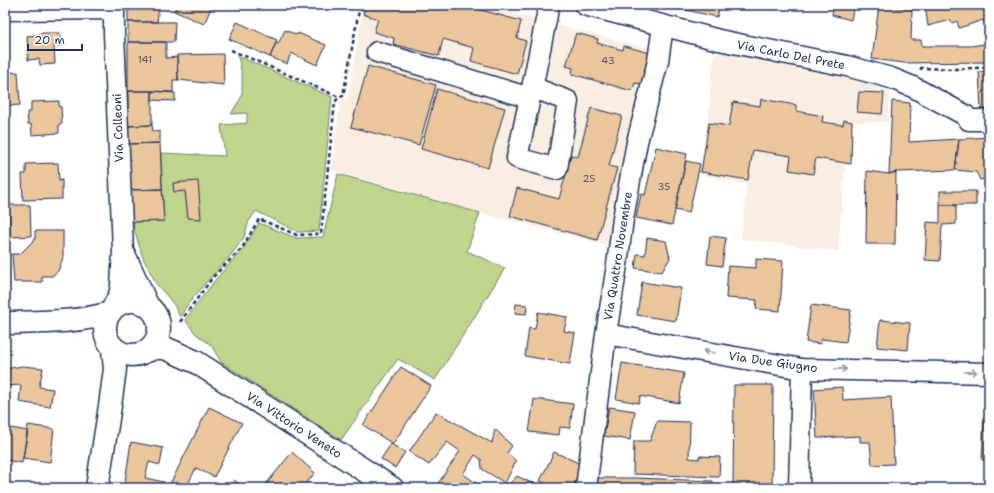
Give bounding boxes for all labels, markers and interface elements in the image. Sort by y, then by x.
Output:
scale bar [28,26,82,52]
text: 20 m [34,32,65,48]
street label: Via Carlo Del Prete [736,37,847,73]
house number: 141 [138,53,152,66]
house number: 43 [601,54,615,67]
street label: Via Colleoni [109,93,127,163]
house number: 25 [583,172,595,185]
house number: 35 [658,180,670,193]
street label: Via Quattro Novembre [600,190,636,322]
one-way arrow [703,348,716,356]
street label: Via Due Giugno [727,348,819,376]
one-way arrow [834,366,847,373]
one-way arrow [964,369,977,376]
street label: Via Vittorio Veneto [243,388,345,462]

